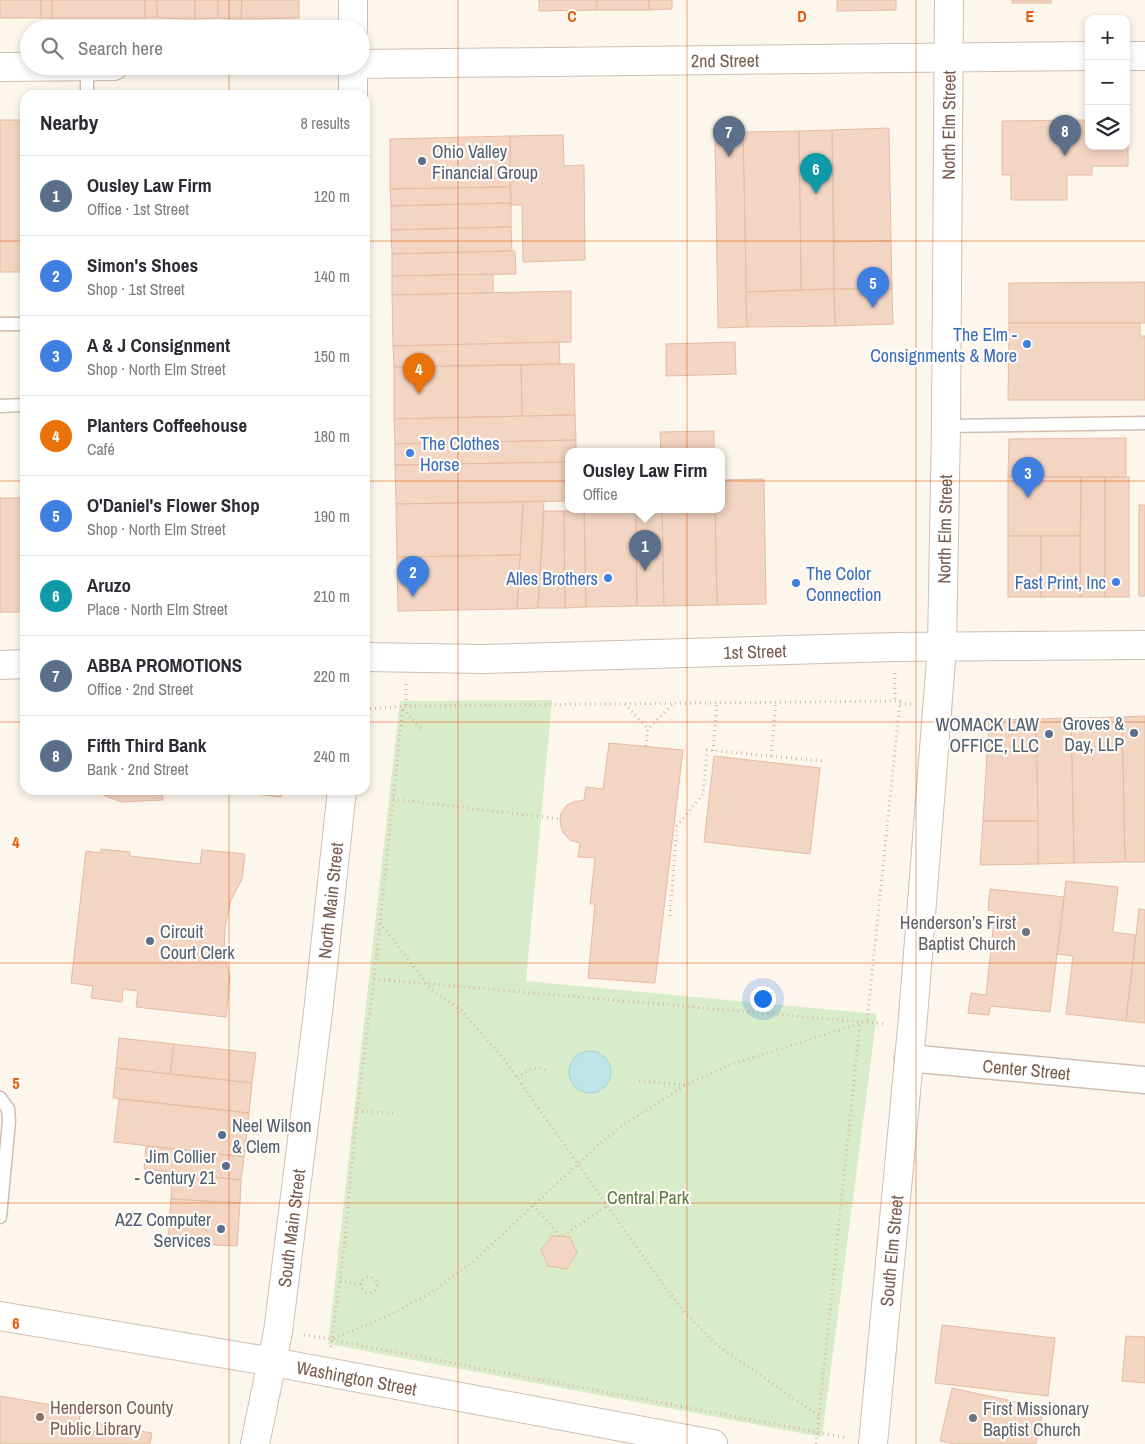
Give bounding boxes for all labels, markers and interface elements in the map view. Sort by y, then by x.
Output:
text: C [567,5,577,27]
text: D [797,5,807,27]
text: E [1026,5,1035,27]
map controls [1085,15,1130,150]
button: + [1085,15,1130,60]
search box [20,20,370,75]
icon: search [38,34,66,62]
text: Search here [78,35,163,61]
street label: 2nd Street [691,47,759,73]
button: − [1085,60,1130,105]
street label: North Elm Street [935,70,961,180]
button: layers [1085,105,1130,150]
text: Nearby [40,108,98,137]
text: 8 results [300,112,350,134]
pin: 8 [1049,115,1081,156]
pin: 7 [713,116,745,157]
place label: Ohio Valley Financial Group [432,139,538,185]
pin: 6 [800,153,832,194]
marker: Ohio Valley Financial Group [416,155,428,167]
text: Ousley Law Firm [87,172,212,198]
text: 1 [52,185,60,207]
text: 120 m [314,185,350,207]
text: Office · 1st Street [87,198,189,220]
text: Simon's Shoes [87,252,198,278]
text: 2 [52,265,60,287]
text: 140 m [314,265,350,287]
pin: 5 [857,267,889,308]
text: Shop · 1st Street [87,278,185,300]
place label: The Elm - Consignments & More [870,322,1017,368]
text: A & J Consignment [87,332,230,358]
marker: The Elm - Consignments & More [1021,338,1033,350]
text: 3 [52,345,60,367]
text: 150 m [314,345,350,367]
pin: 4 [403,353,435,394]
text: Shop · North Elm Street [87,358,226,380]
text: Planters Coffeehouse [87,412,247,438]
text: 4 [52,425,60,447]
text: 180 m [314,425,350,447]
place label: The Clothes Horse [420,431,500,477]
text: Café [87,438,115,460]
marker: The Clothes Horse [404,447,416,459]
popup [565,448,725,513]
text: Ousley Law Firm [583,457,707,483]
pin: 3 [1012,457,1044,498]
street label: North Elm Street [931,474,958,584]
text: Office [583,483,617,505]
text: O'Daniel's Flower Shop [87,492,260,518]
text: 5 [52,505,60,527]
text: 190 m [314,505,350,527]
text: Shop · North Elm Street [87,518,226,540]
pin: 1 [629,530,661,571]
pin: 2 [397,556,429,597]
place label: The Color Connection [806,561,882,607]
place label: Alles Brothers [505,566,598,591]
place label: Fast Print, Inc [1015,570,1106,595]
text: Aruzo [87,572,131,598]
marker: Alles Brothers [602,572,614,584]
marker: Fast Print, Inc [1110,576,1122,588]
marker: The Color Connection [790,577,802,589]
text: 6 [52,585,60,607]
text: 210 m [314,585,350,607]
text: Place · North Elm Street [87,598,228,620]
street label: 1st Street [723,638,787,664]
text: ABBA PROMOTIONS [87,652,242,678]
text: 7 [52,665,60,687]
text: 220 m [314,665,350,687]
text: Office · 2nd Street [87,678,193,700]
place label: Groves & Day, LLP [1062,711,1124,757]
place label: WOMACK LAW OFFICE, LLC [935,712,1039,758]
marker: Groves & Day, LLP [1128,727,1140,739]
marker: WOMACK LAW OFFICE, LLC [1043,728,1055,740]
text: Fifth Third Bank [87,732,206,758]
text: 8 [52,745,60,767]
text: 240 m [314,745,350,767]
text: Bank · 2nd Street [87,758,188,780]
text: 4 [12,831,20,853]
street label: North Main Street [311,841,349,960]
place label: Henderson’s First Baptist Church [900,910,1016,956]
place label: Circuit Court Clerk [160,919,235,965]
marker: Henderson’s First Baptist Church [1020,926,1032,938]
marker: Circuit Court Clerk [144,935,156,947]
your location [750,986,776,1012]
street label: Center Street [982,1052,1071,1086]
text: 5 [12,1072,20,1094]
place label: Neel Wilson & Clem [232,1113,312,1159]
marker: Neel Wilson & Clem [216,1129,228,1141]
place label: Jim Collier - Century 21 [135,1144,217,1190]
marker: Jim Collier - Century 21 [220,1160,232,1172]
street label: South Main Street [271,1167,311,1289]
park label: Central Park [607,1185,690,1210]
street label: South Elm Street [873,1194,909,1308]
place label: A2Z Computer Services [114,1207,211,1253]
marker: A2Z Computer Services [215,1223,227,1235]
text: 6 [12,1312,20,1334]
street label: Washington Street [295,1354,419,1401]
place label: Henderson County Public Library [50,1395,174,1441]
place label: First Missionary Baptist Church [983,1396,1089,1442]
marker: Henderson County Public Library [34,1411,46,1423]
marker: First Missionary Baptist Church [967,1412,979,1424]

